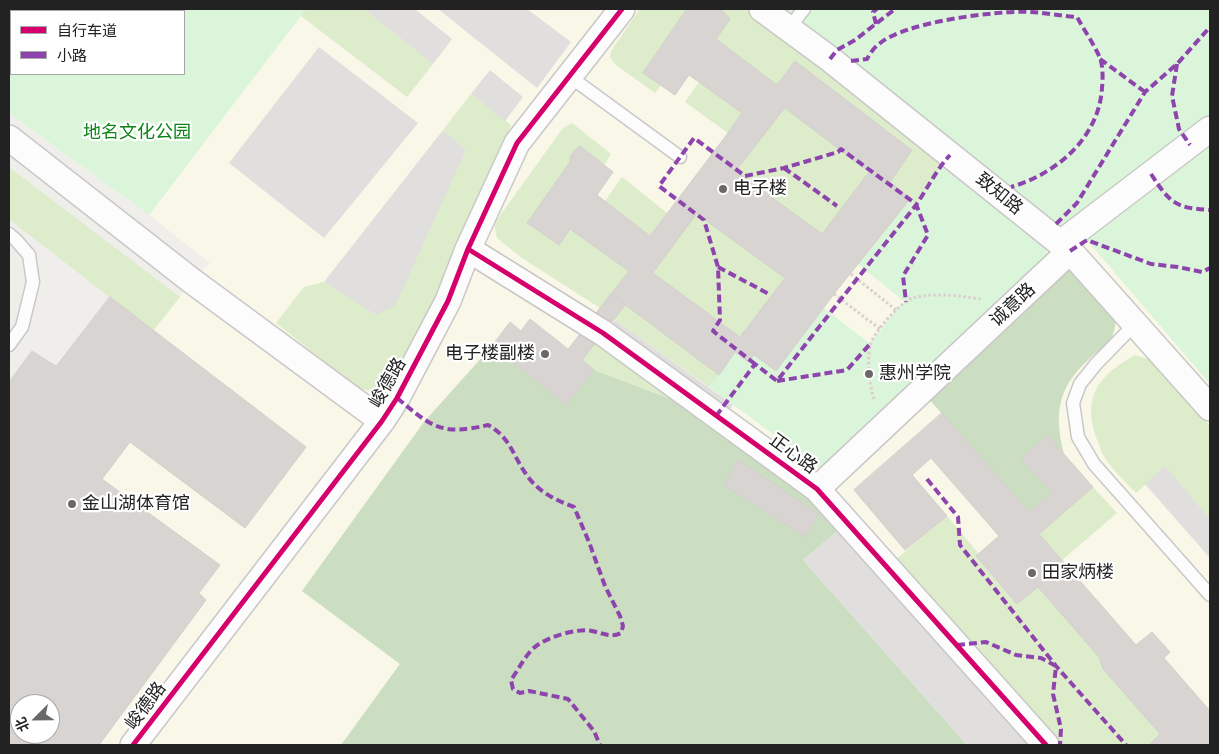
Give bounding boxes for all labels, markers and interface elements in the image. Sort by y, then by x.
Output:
legend [10,10,185,75]
text: 自行车道 [57,21,117,40]
text: 小路 [57,46,87,65]
park label: 地名文化公园 [83,122,191,144]
street label: 致知路 [971,169,1027,219]
place label: 电子楼 [733,178,787,200]
marker: 电子楼 [717,183,729,195]
street label: 诚意路 [986,279,1040,331]
place label: 电子楼副楼 [445,343,535,365]
marker: 电子楼副楼 [539,348,551,360]
street label: 峻德路 [365,354,411,412]
place label: 惠州学院 [879,363,951,385]
marker: 惠州学院 [863,368,875,380]
street label: 正心路 [765,429,821,479]
place label: 金山湖体育馆 [82,493,190,515]
marker: 金山湖体育馆 [66,498,78,510]
place label: 田家炳楼 [1042,562,1114,584]
marker: 田家炳楼 [1026,567,1038,579]
street label: 峻德路 [121,678,171,734]
north arrow [10,694,60,744]
text: 北 [11,715,33,734]

